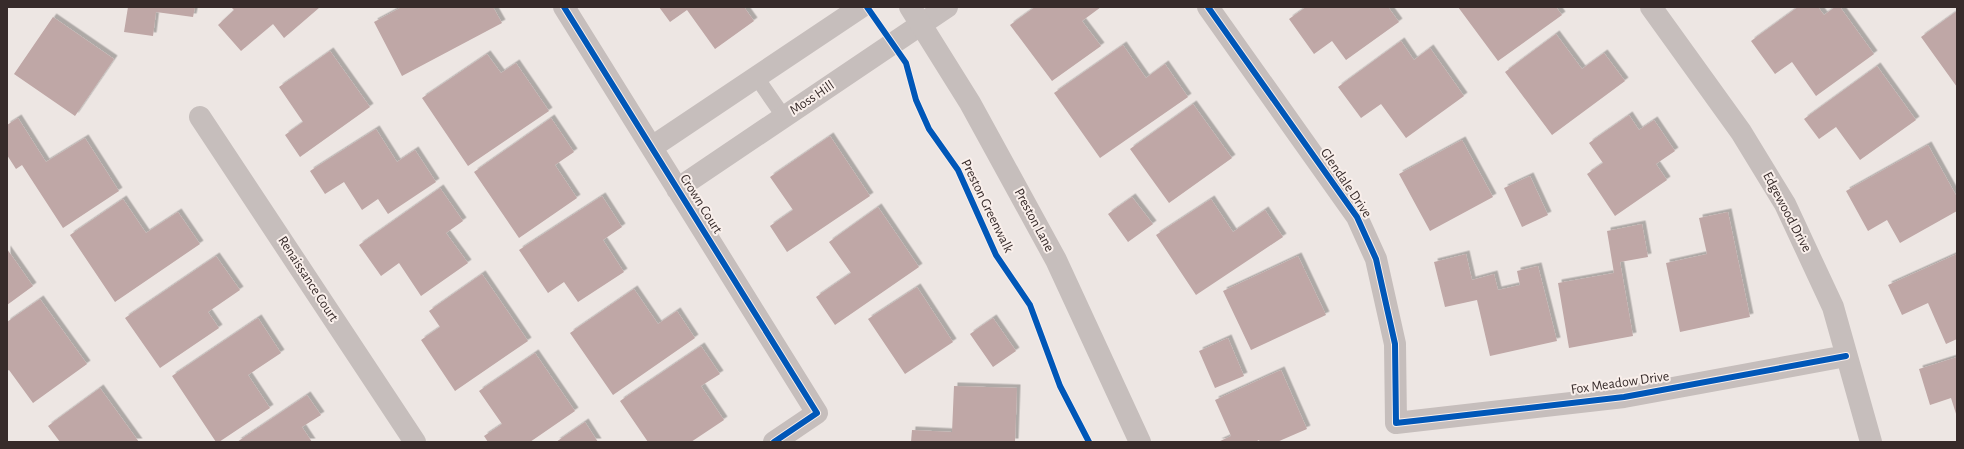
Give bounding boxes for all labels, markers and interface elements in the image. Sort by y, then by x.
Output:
street label: Moss Hill [787,78,837,118]
street label: Glendale Drive [1318,146,1374,220]
street label: Preston Greenwalk [958,157,1016,255]
street label: Edgewood Drive [1760,170,1814,254]
street label: Crown Court [677,172,725,237]
street label: Preston Lane [1011,186,1057,254]
street label: Renaissance Court [275,234,341,325]
street label: Fox Meadow Drive [1570,369,1670,397]

